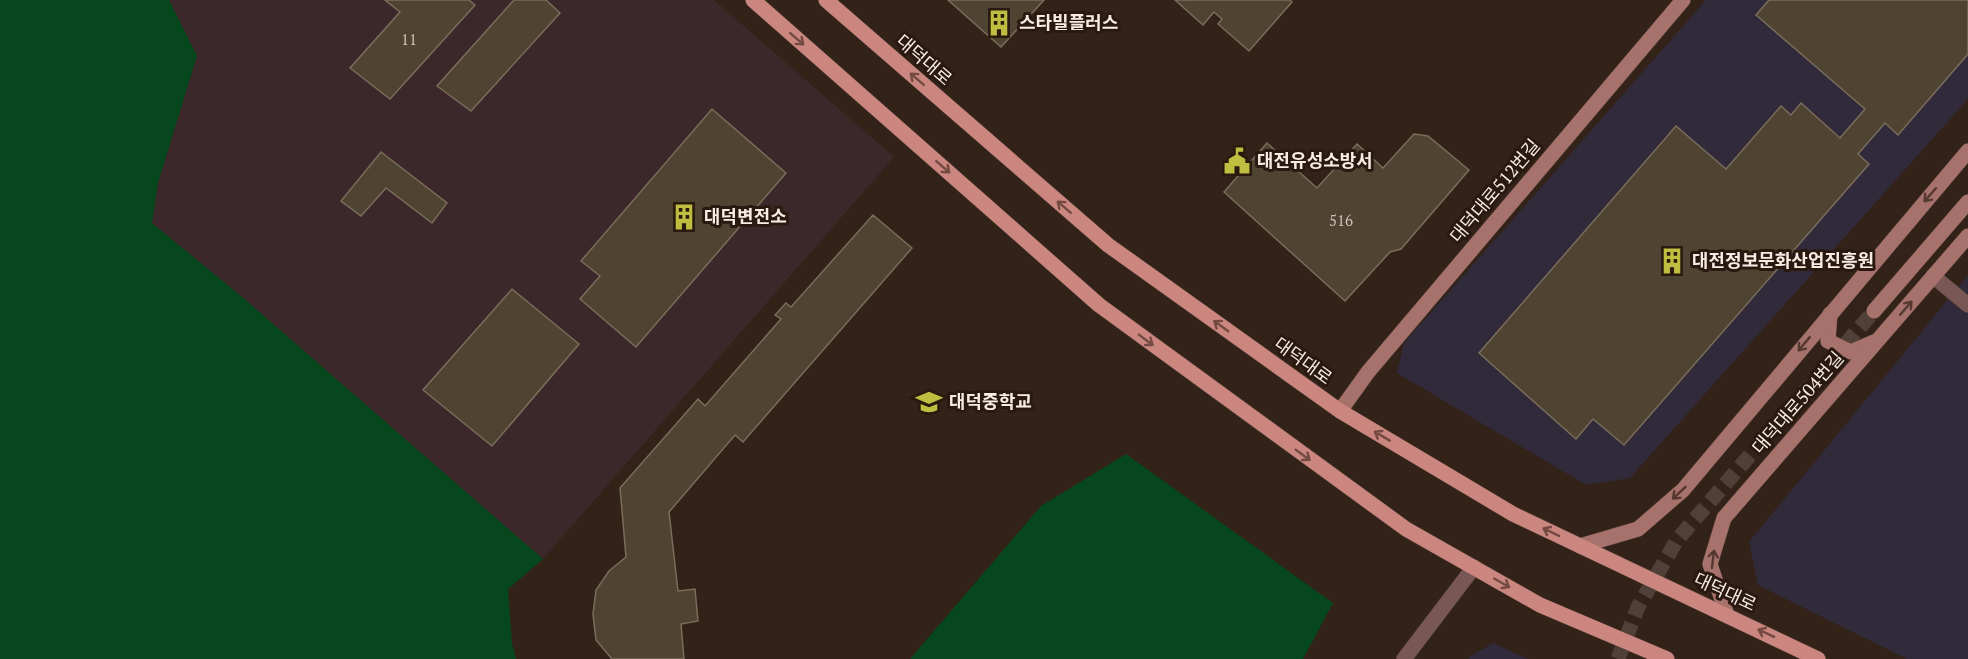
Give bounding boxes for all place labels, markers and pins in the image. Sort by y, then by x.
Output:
building icon: 스타빌플러스 [984,8,1014,38]
place label: 스타빌플러스 [1019,10,1118,34]
public building icon: 대전유성소방서 [1222,146,1252,176]
place label: 대전유성소방서 [1257,148,1373,172]
building icon: 대덕변전소 [669,202,699,232]
place label: 대덕변전소 [704,204,787,228]
building icon: 대전정보문화산업진흥원 [1657,246,1687,276]
place label: 대전정보문화산업진흥원 [1692,248,1874,272]
school or university icon: 대덕중학교 [914,387,944,417]
place label: 대덕중학교 [949,389,1032,413]

